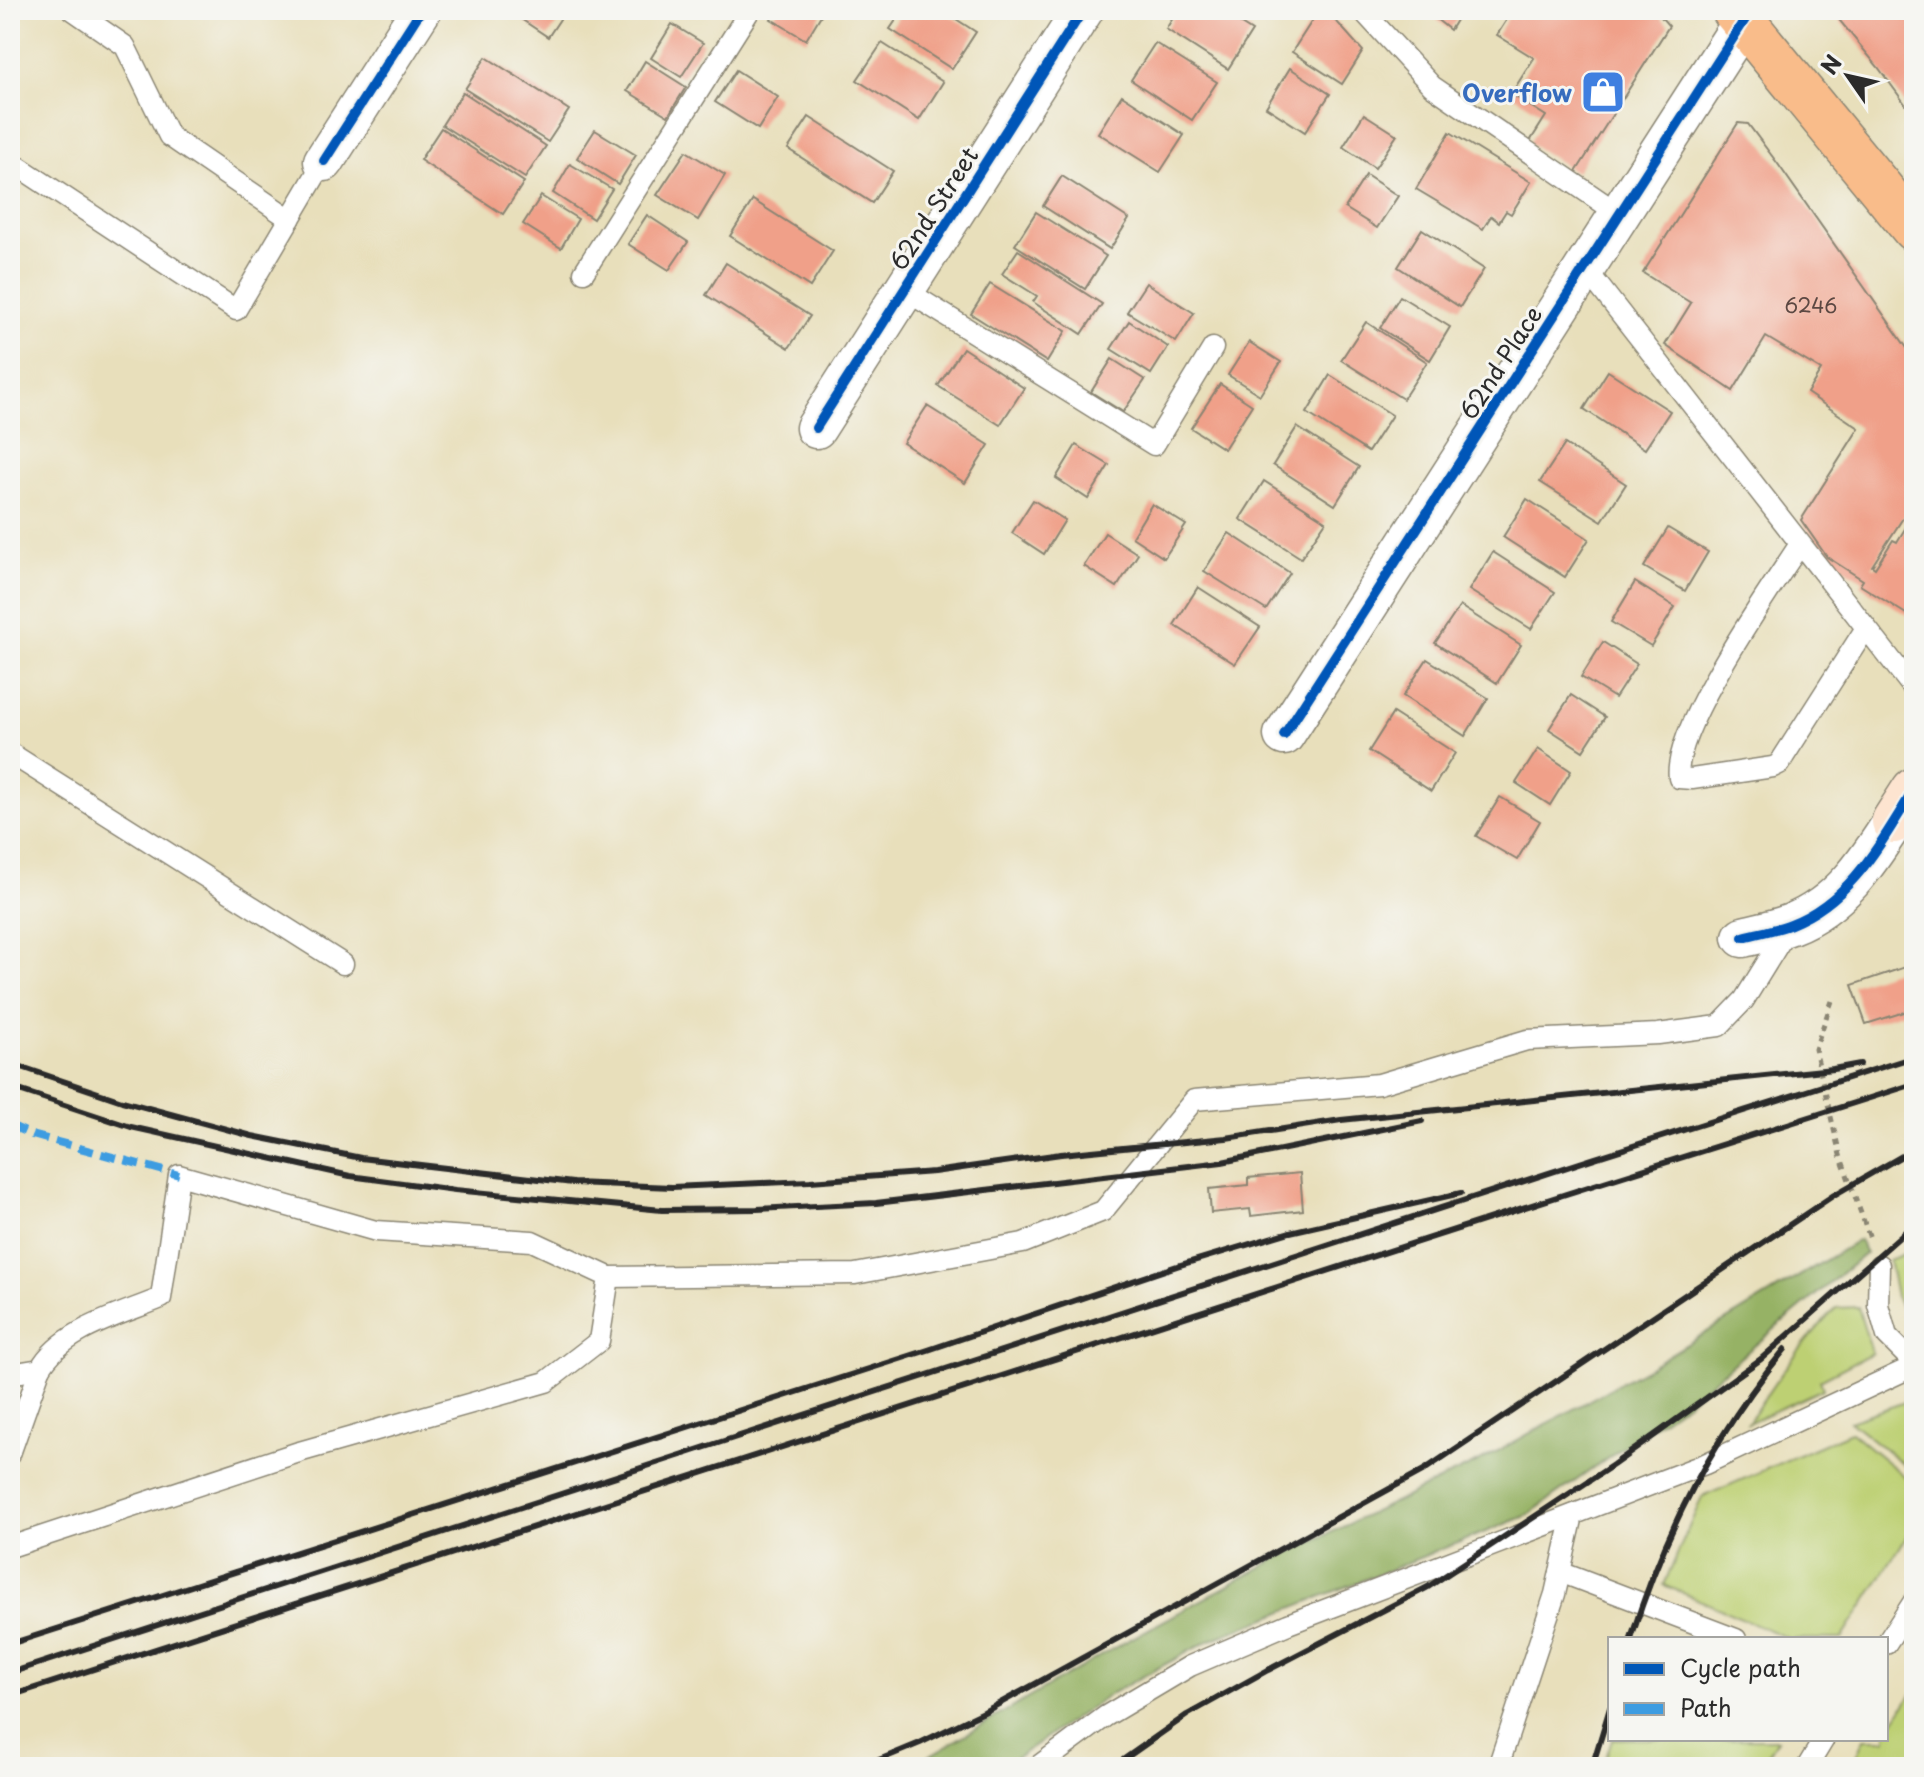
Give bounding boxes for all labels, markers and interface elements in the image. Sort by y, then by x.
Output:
north arrow [1808,36,1888,116]
text: N [1812,48,1849,80]
shop icon: Overflow [1579,68,1627,116]
place label: Overflow [1462,74,1572,110]
street label: 62nd Street [880,139,986,277]
house number: 6246 [1785,290,1837,320]
street label: 62nd Place [1450,298,1550,426]
legend [1608,1637,1888,1741]
text: Cycle path [1680,1649,1801,1685]
text: Path [1680,1689,1732,1725]

